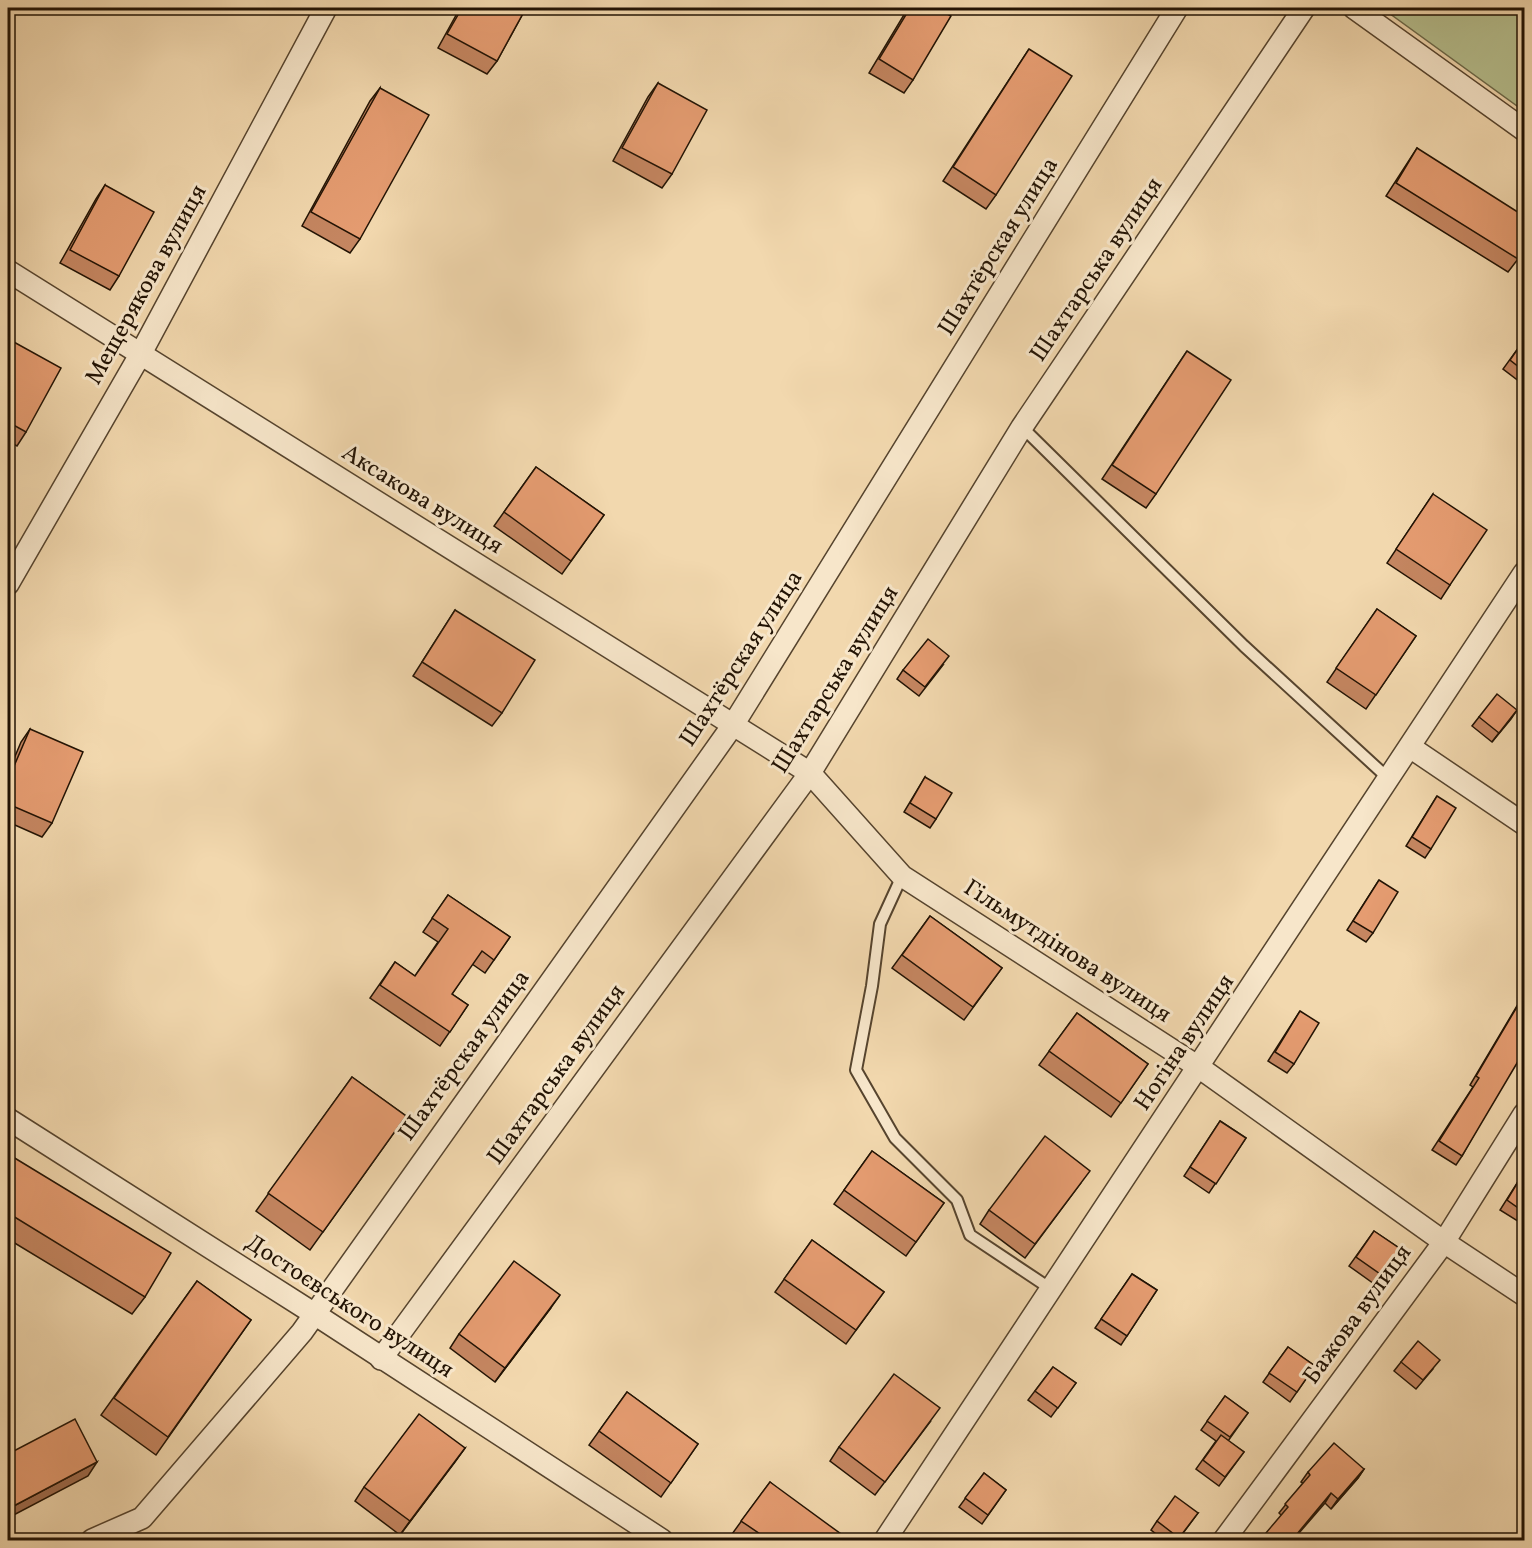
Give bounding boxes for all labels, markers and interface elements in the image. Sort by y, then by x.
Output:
street label: Шахтёрская улица [930,151,1068,343]
street label: Шахтарська вулиця [1022,171,1172,369]
street label: Мещерякова вулиця [78,179,216,391]
street label: Аксакова вулиця [335,437,509,563]
street label: Шахтёрская улица [672,564,812,754]
street label: Шахтарська вулиця [764,579,908,781]
street label: Гільмутдінова вулиця [956,872,1178,1032]
street label: Шахтёрская улица [391,963,539,1149]
street label: Ногіна вулиця [1127,968,1243,1118]
street label: Шахтарська вулиця [480,978,634,1172]
street label: Достоєвського вулиця [238,1227,460,1387]
street label: Бажова вулиця [1296,1238,1420,1392]

